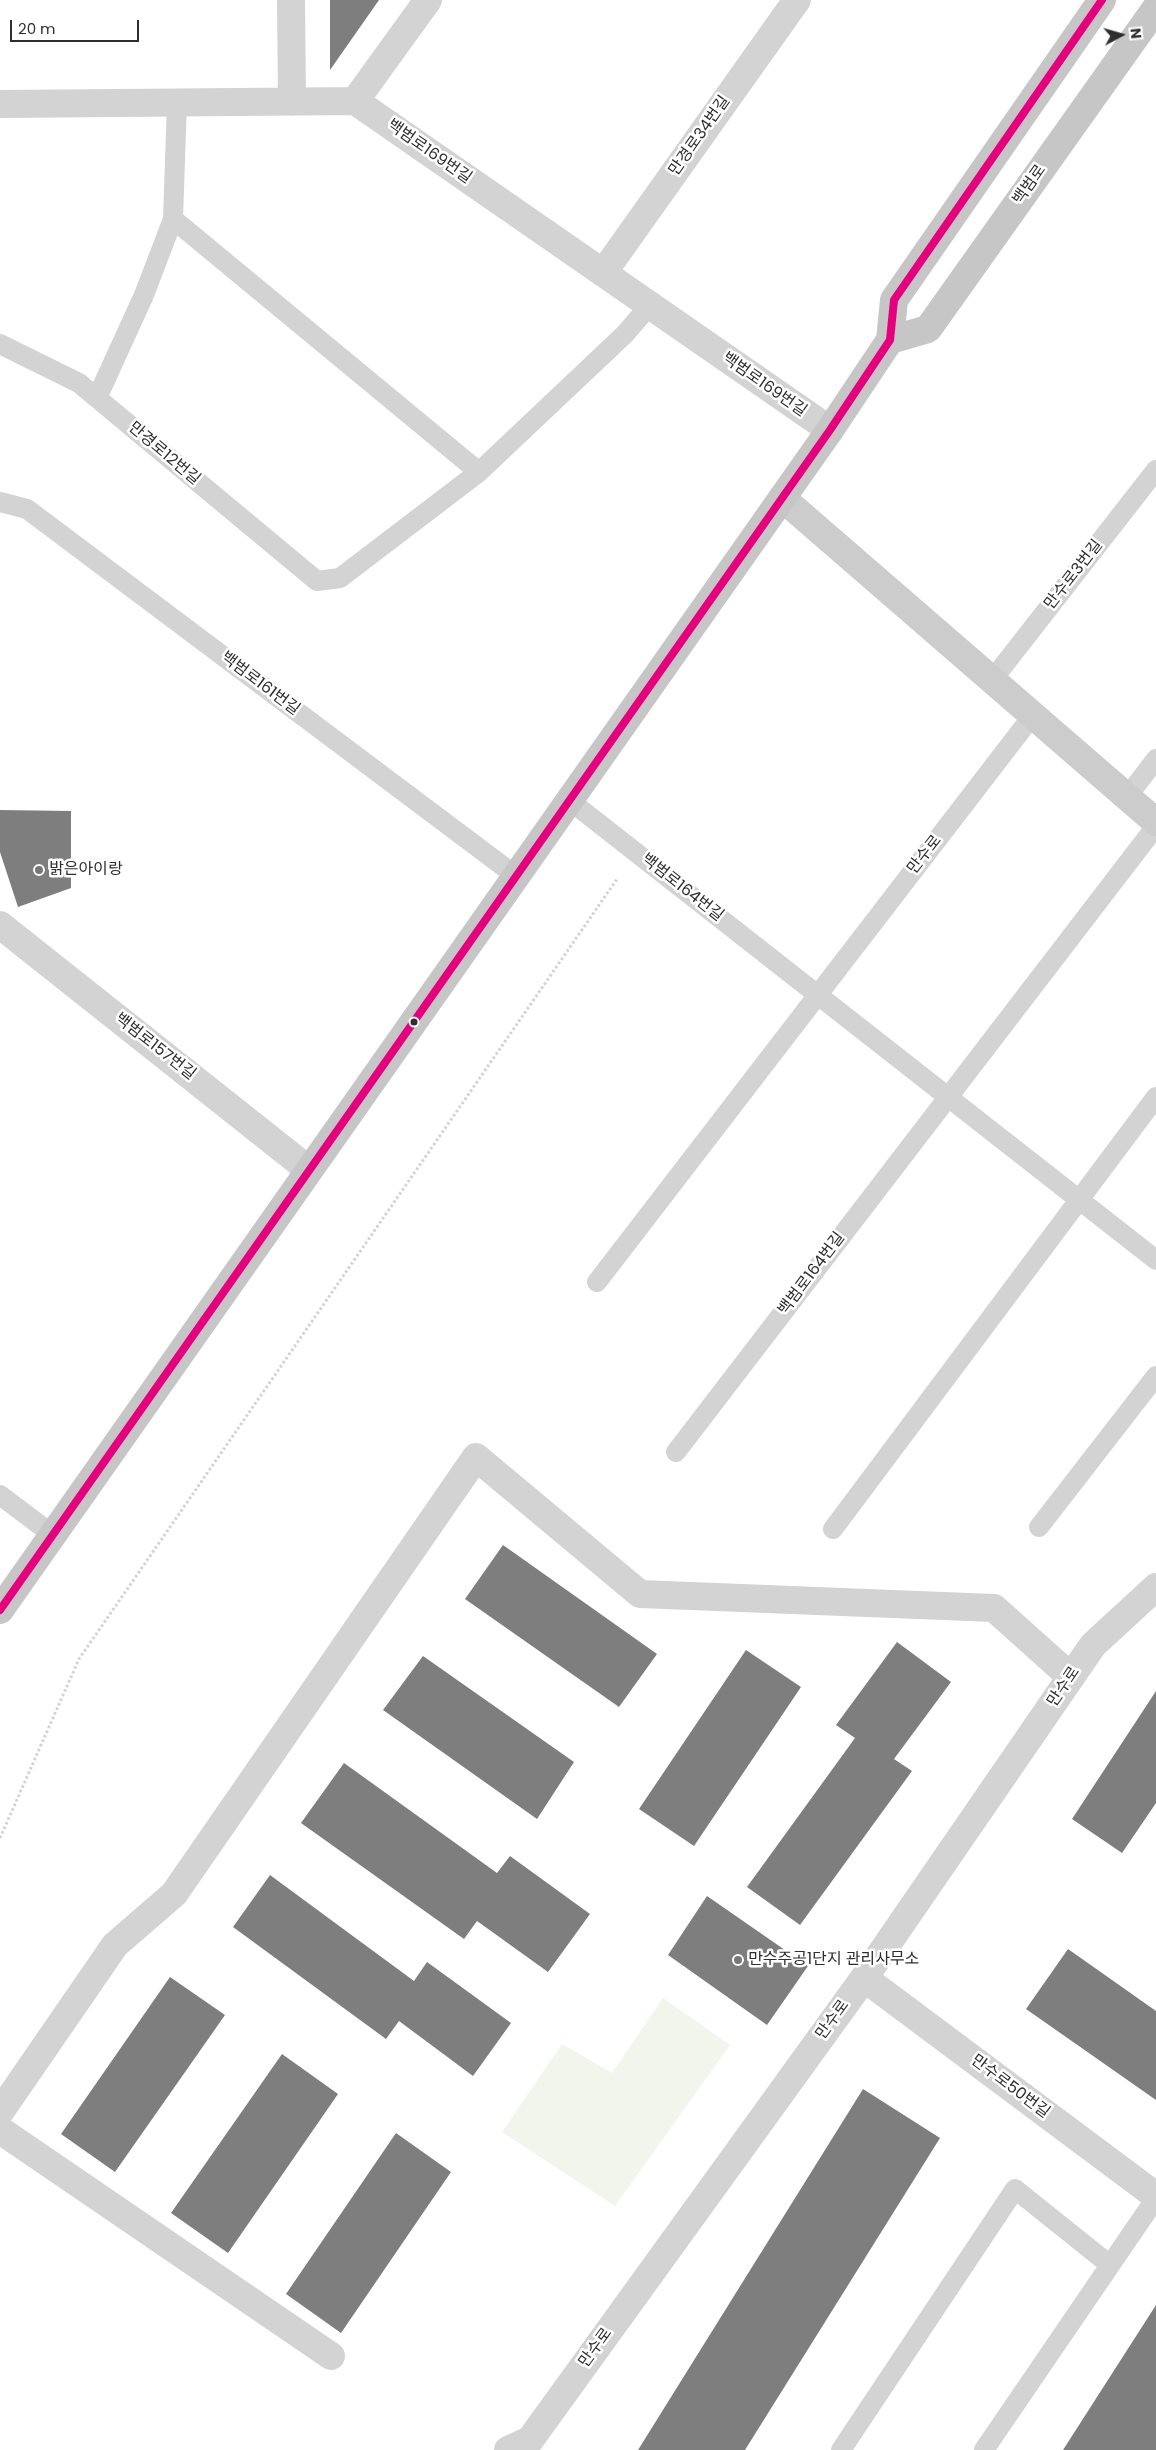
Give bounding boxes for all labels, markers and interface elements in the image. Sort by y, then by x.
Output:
scale bar [12,10,141,42]
north arrow [1096,10,1146,60]
text: 20 m [18,18,56,39]
text: N [1125,27,1146,40]
street label: 만경로34번길 [665,92,735,180]
street label: 백범로169번길 [383,116,475,188]
street label: 백범로 [1009,161,1051,209]
street label: 백범로169번길 [718,349,810,421]
street label: 만경로12번길 [124,418,204,490]
street label: 만수로3번길 [1041,536,1107,614]
street label: 백범로161번길 [217,648,303,720]
street label: 만수로 [904,832,946,878]
street label: 백범로164번길 [637,850,727,926]
place label: 밝은아이랑 [49,860,123,880]
marker: 밝은아이랑 [33,864,45,876]
street label: 백범로157번길 [111,1009,199,1085]
unlabelled marker [409,1017,419,1027]
street label: 백범로164번길 [775,1229,849,1319]
street label: 만수로 [1044,1663,1084,1711]
place label: 만수주공1단지 관리사무소 [748,1950,919,1970]
marker: 만수주공1단지 관리사무소 [732,1954,744,1966]
street label: 만수로 [812,1996,854,2044]
street label: 만수로50번길 [967,2051,1053,2123]
street label: 만수로 [575,2324,617,2372]

